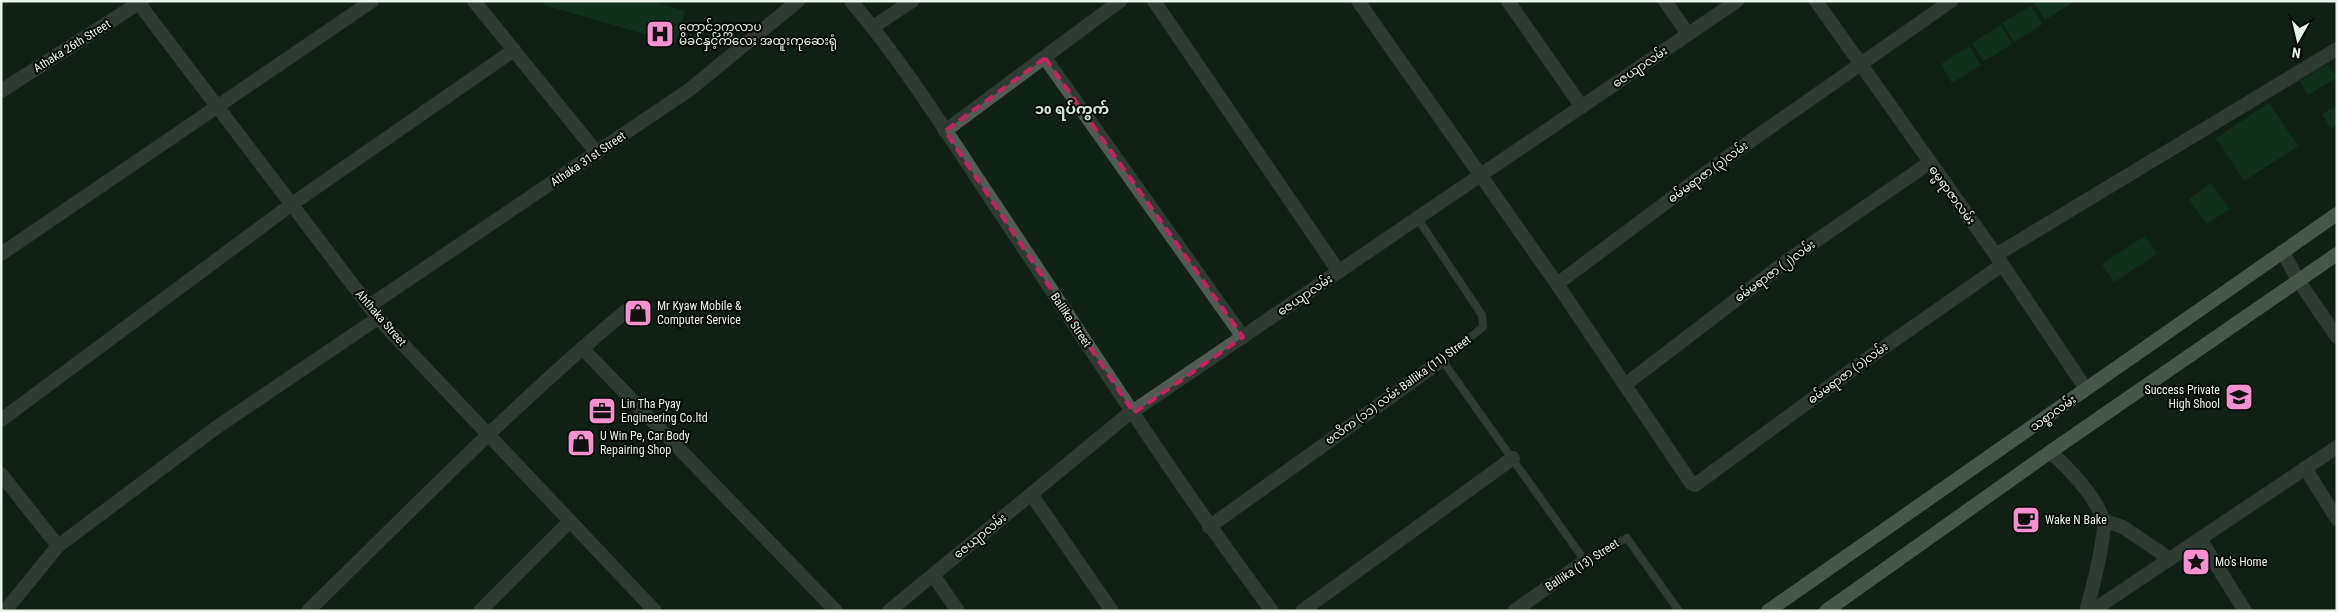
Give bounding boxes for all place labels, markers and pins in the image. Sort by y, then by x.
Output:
place label: တောင်ဥက္ကလာပ မိခင်နှင့်ကလေး အထူးကုဆေးရုံ [679,18,837,51]
hospital icon: တောင်ဥက္ကလာပ မိခင်နှင့်ကလေး အထူးကုဆေးရုံ [645,19,675,49]
shop icon: Mr Kyaw Mobile & Computer Service [623,298,653,328]
place label: Mr Kyaw Mobile & Computer Service [657,299,742,327]
school or university icon: Success Private High Shool [2224,382,2254,412]
place label: Success Private High Shool [2145,383,2220,411]
office icon: Lin Tha Pyay Engineering Co.ltd [587,396,617,426]
place label: Lin Tha Pyay Engineering Co.ltd [621,397,708,425]
shop icon: U Win Pe, Car Body Repairing Shop [566,428,596,458]
place label: U Win Pe, Car Body Repairing Shop [600,429,690,457]
cafe icon: Wake N Bake [2011,505,2041,535]
place label: Wake N Bake [2045,513,2107,527]
place icon: Mo's Home [2181,547,2211,577]
place label: Mo's Home [2215,555,2268,569]

